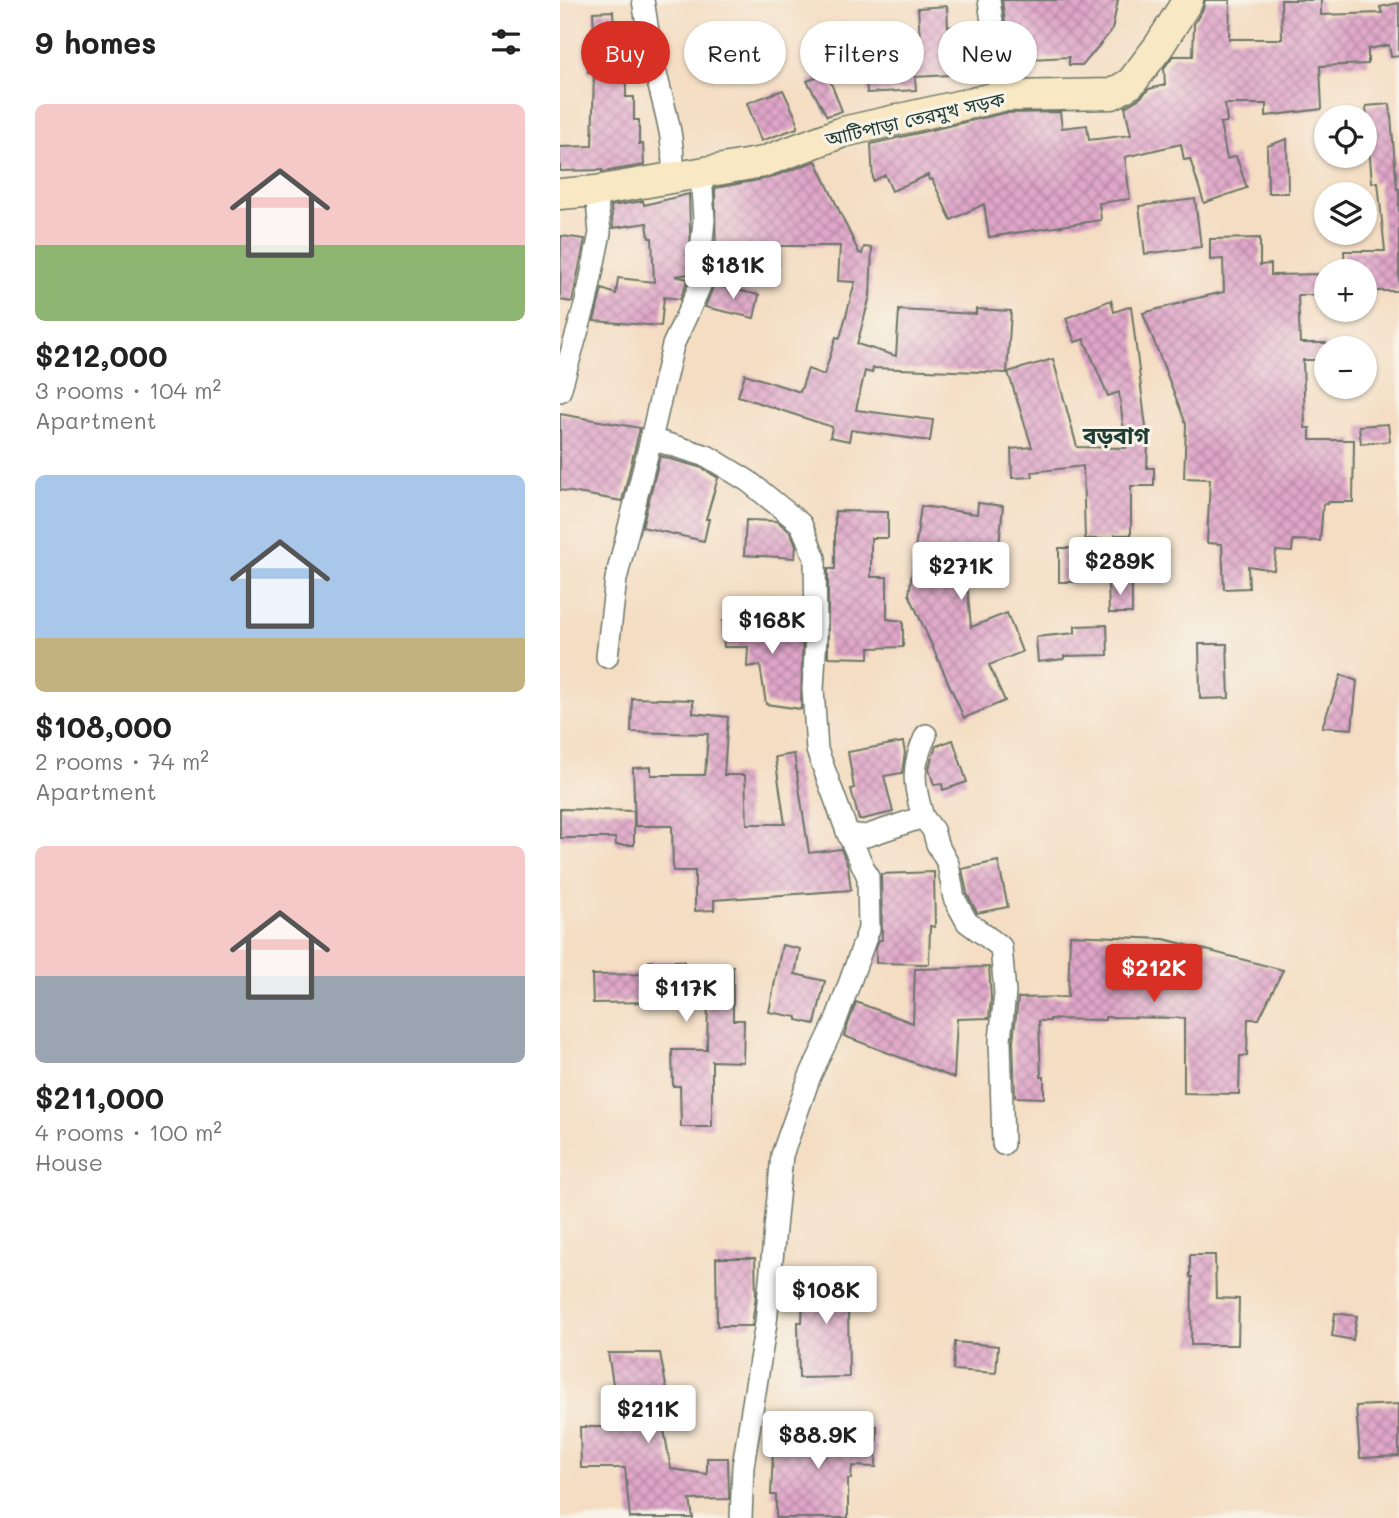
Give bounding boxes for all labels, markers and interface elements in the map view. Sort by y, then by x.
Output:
chip: Buy [581,21,670,84]
chip: Rent [684,21,786,84]
chip: Filters [800,21,924,84]
chip: New [938,21,1037,84]
text: 9 homes [35,22,156,62]
icon: filters [487,23,525,61]
street label: আটিপাড়া তেরমুখ সড়ক [822,86,1008,152]
map controls [1314,105,1377,399]
button: locate [1314,105,1377,168]
icon: home [217,150,343,276]
button: layers [1314,182,1377,245]
pin: $181K [684,242,782,301]
text: $181K [701,249,765,279]
button: + [1314,259,1377,322]
text: $212,000 [35,335,167,375]
button: − [1314,336,1377,399]
text: 3 rooms · 104 m² [35,375,221,405]
text: Apartment [35,405,157,435]
district label: বড়বাগ [1082,420,1150,450]
icon: home [217,521,343,647]
pin: $289K [1071,538,1169,597]
pin: $271K [912,542,1010,602]
text: $289K [1085,545,1155,575]
text: $271K [928,550,994,580]
pin: $168K [723,596,821,656]
text: $168K [738,604,806,634]
text: $108,000 [35,706,172,746]
text: 2 rooms · 74 m² [35,746,209,776]
text: Apartment [35,776,157,806]
icon: home [217,892,343,1018]
pin: $212K [1105,944,1203,1004]
text: $212K [1121,952,1187,982]
pin: $117K [637,964,735,1024]
text: $117K [655,972,717,1002]
text: $211,000 [35,1077,164,1117]
text: 4 rooms · 100 m² [35,1117,222,1147]
text: House [35,1147,103,1177]
pin: $108K [777,1266,875,1326]
text: $108K [792,1274,860,1304]
pin: $211K [599,1386,697,1445]
text: $211K [617,1393,679,1423]
pin: $88.9K [761,1412,875,1471]
text: $88.9K [779,1419,857,1449]

